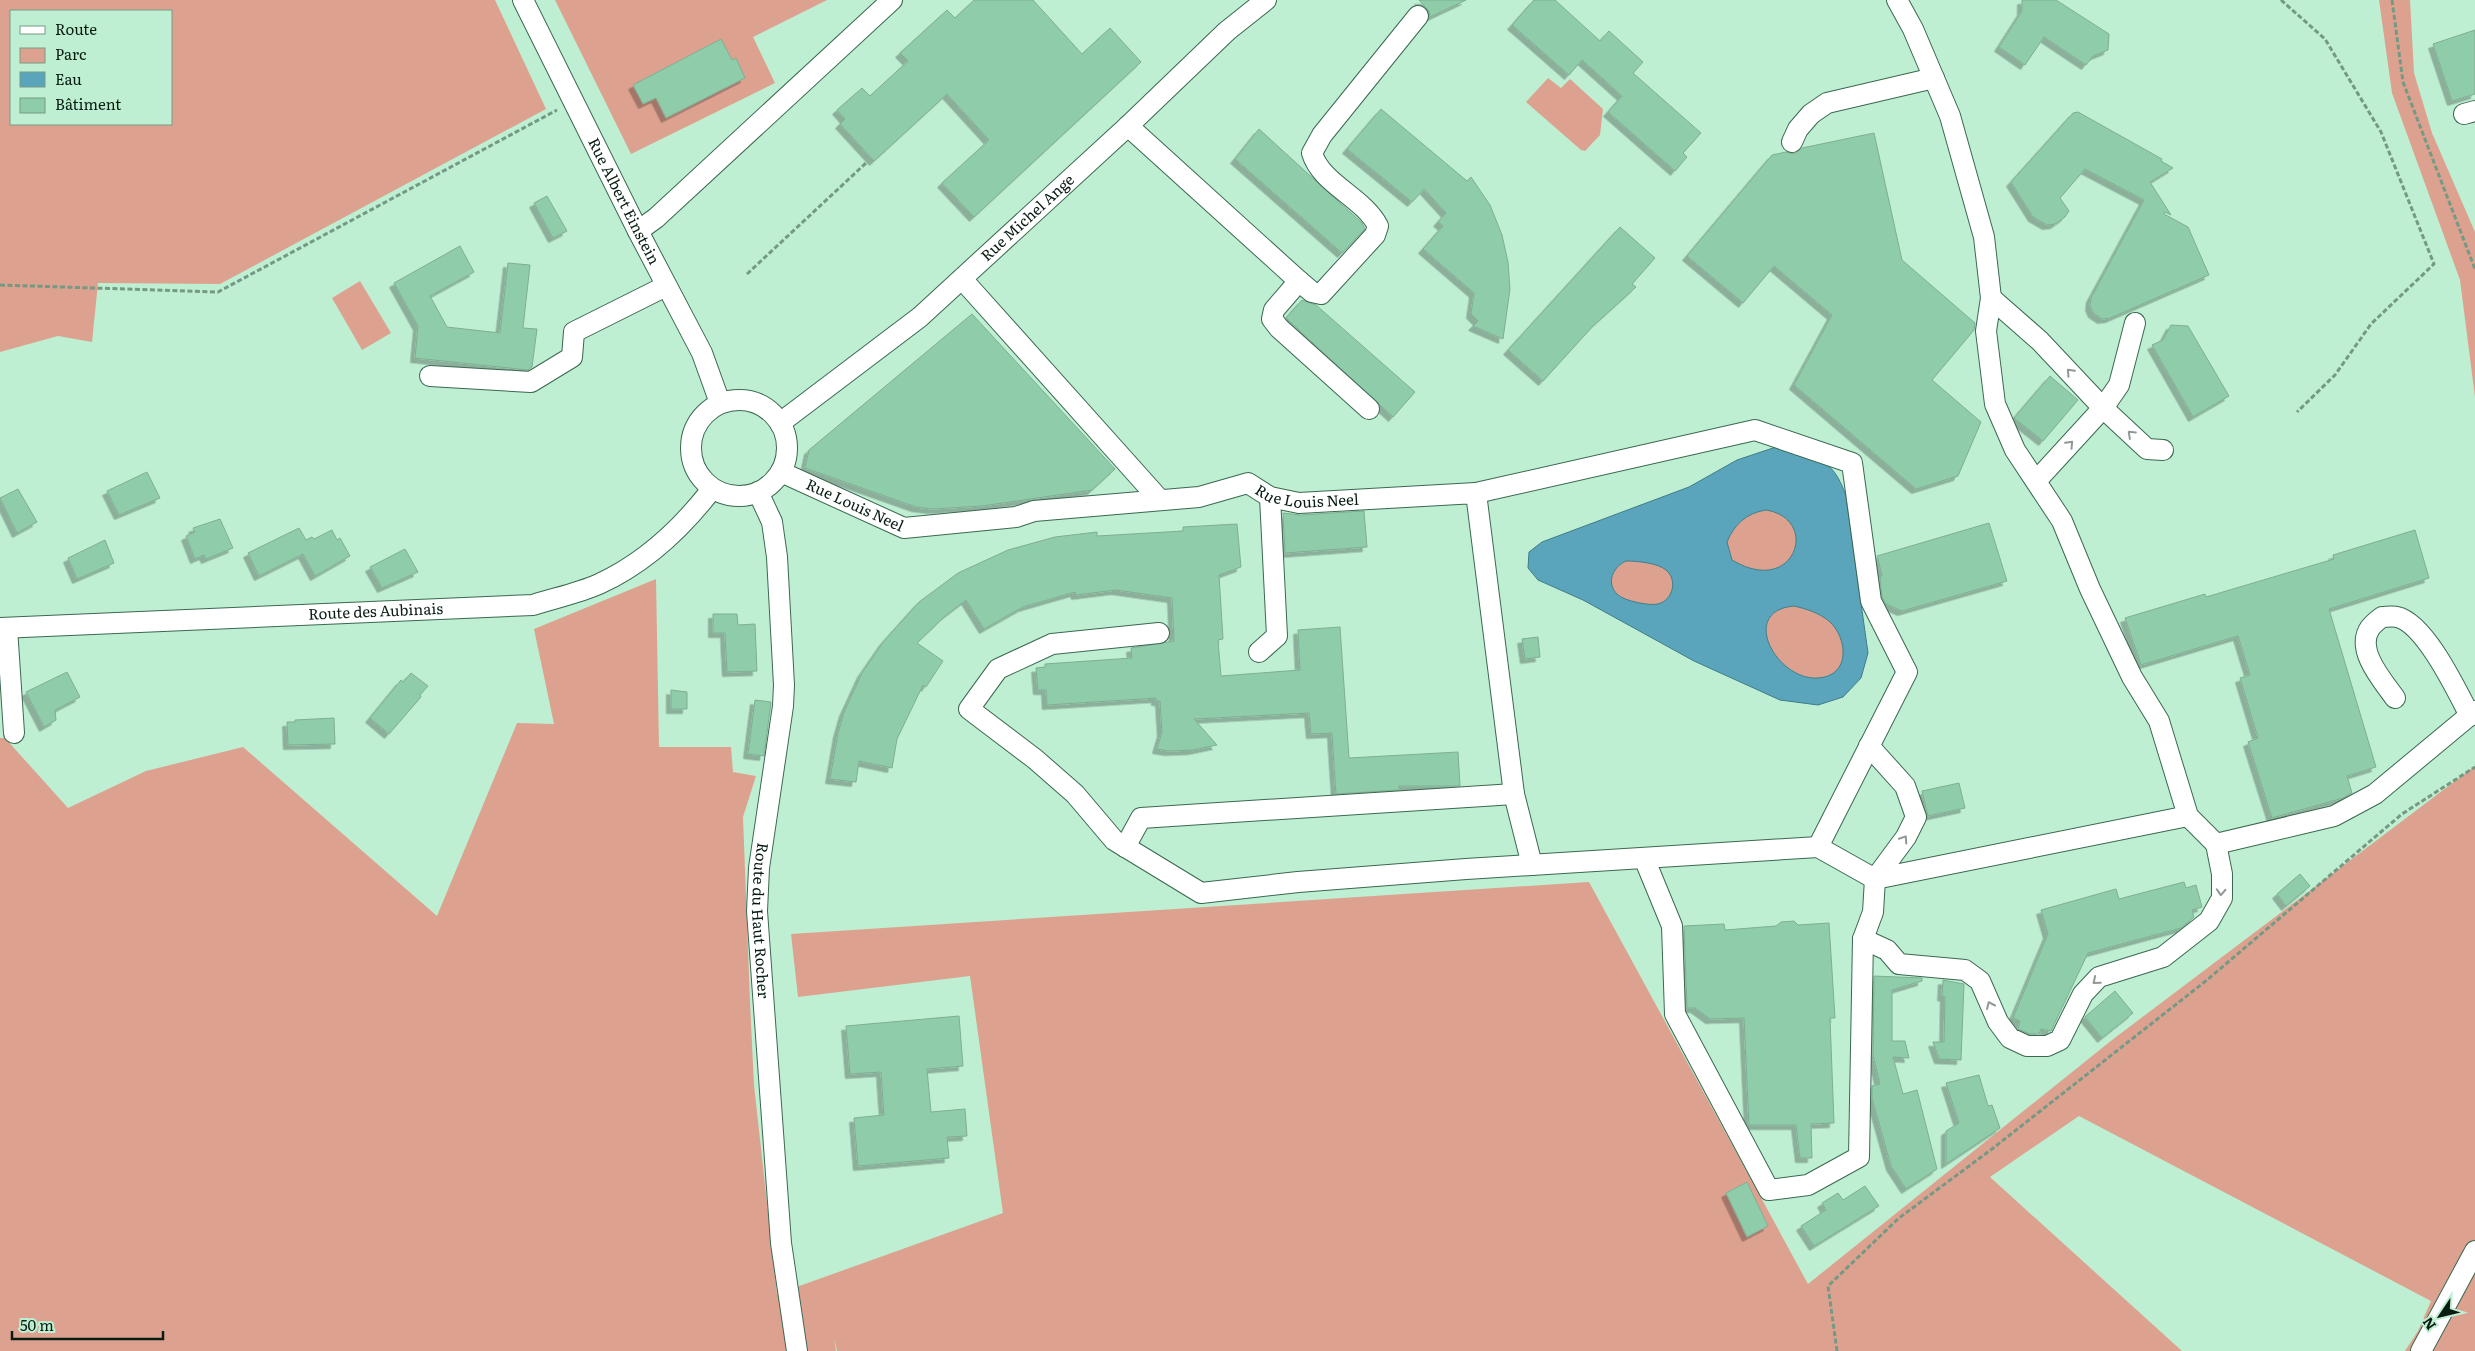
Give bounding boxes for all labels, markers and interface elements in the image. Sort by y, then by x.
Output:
legend [10,10,172,125]
text: Route [55,17,97,40]
text: Parc [55,42,87,65]
text: Eau [55,67,82,90]
text: Bâtiment [55,92,121,115]
street label: Rue Albert Einstein [583,133,667,268]
street label: Rue Michel Ange [975,168,1079,266]
one-way arrow [2067,369,2076,378]
one-way arrow [2128,431,2137,440]
one-way arrow [2064,441,2073,450]
street label: Rue Louis Neel [803,472,908,536]
street label: Rue Louis Neel [1251,477,1359,514]
street label: Route des Aubinais [308,596,444,625]
one-way arrow [1897,836,1907,845]
street label: Route du Haut Rocher [747,841,776,999]
one-way arrow [2216,888,2227,896]
one-way arrow [2093,976,2102,985]
one-way arrow [1986,1001,1997,1010]
north arrow [2415,1291,2465,1341]
scale bar [12,1308,164,1340]
text: 50 m [20,1313,54,1336]
text: N [2417,1313,2440,1335]

